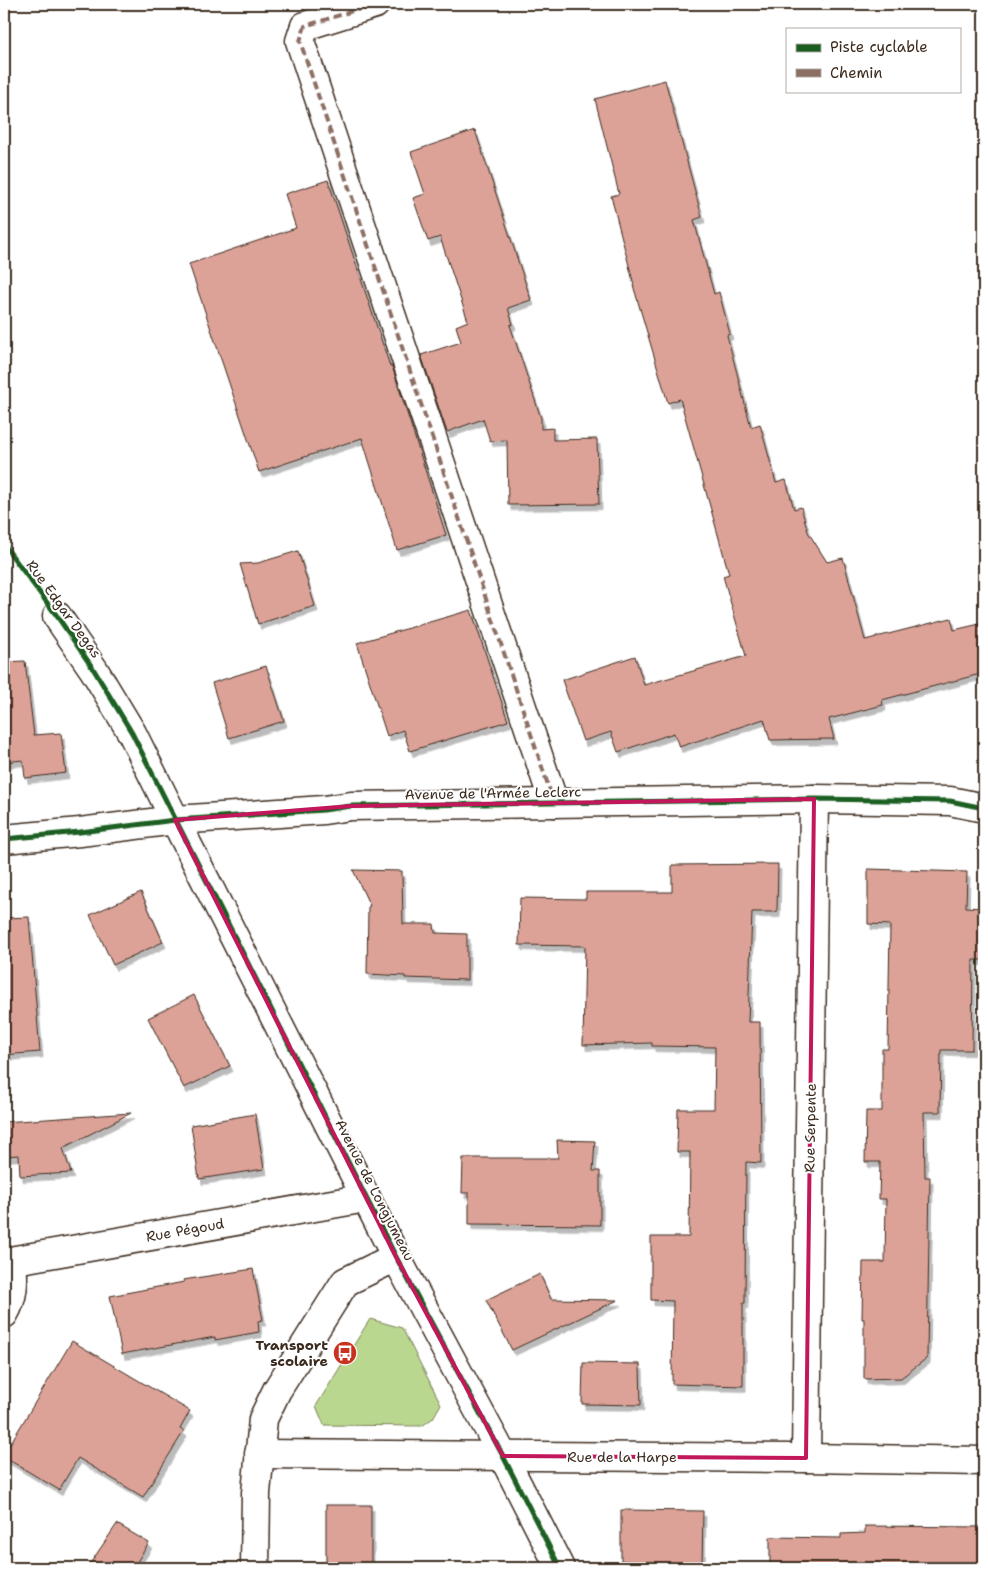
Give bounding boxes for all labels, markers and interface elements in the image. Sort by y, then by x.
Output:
legend [786,28,960,92]
text: Piste cyclable [830,37,928,57]
text: Chemin [830,63,883,83]
street label: Rue Edgar Degas [22,557,106,661]
street label: Avenue de l'Armée Leclerc [405,782,581,804]
street label: Rue Serpente [800,1083,820,1173]
street label: Avenue de Longjumeau [331,1116,419,1264]
street label: Rue Pégoud [144,1214,226,1246]
place label: Transport scolaire [256,1336,328,1370]
bus stop icon: Transport scolaire [332,1340,358,1366]
street label: Rue de la Harpe [567,1448,677,1466]

